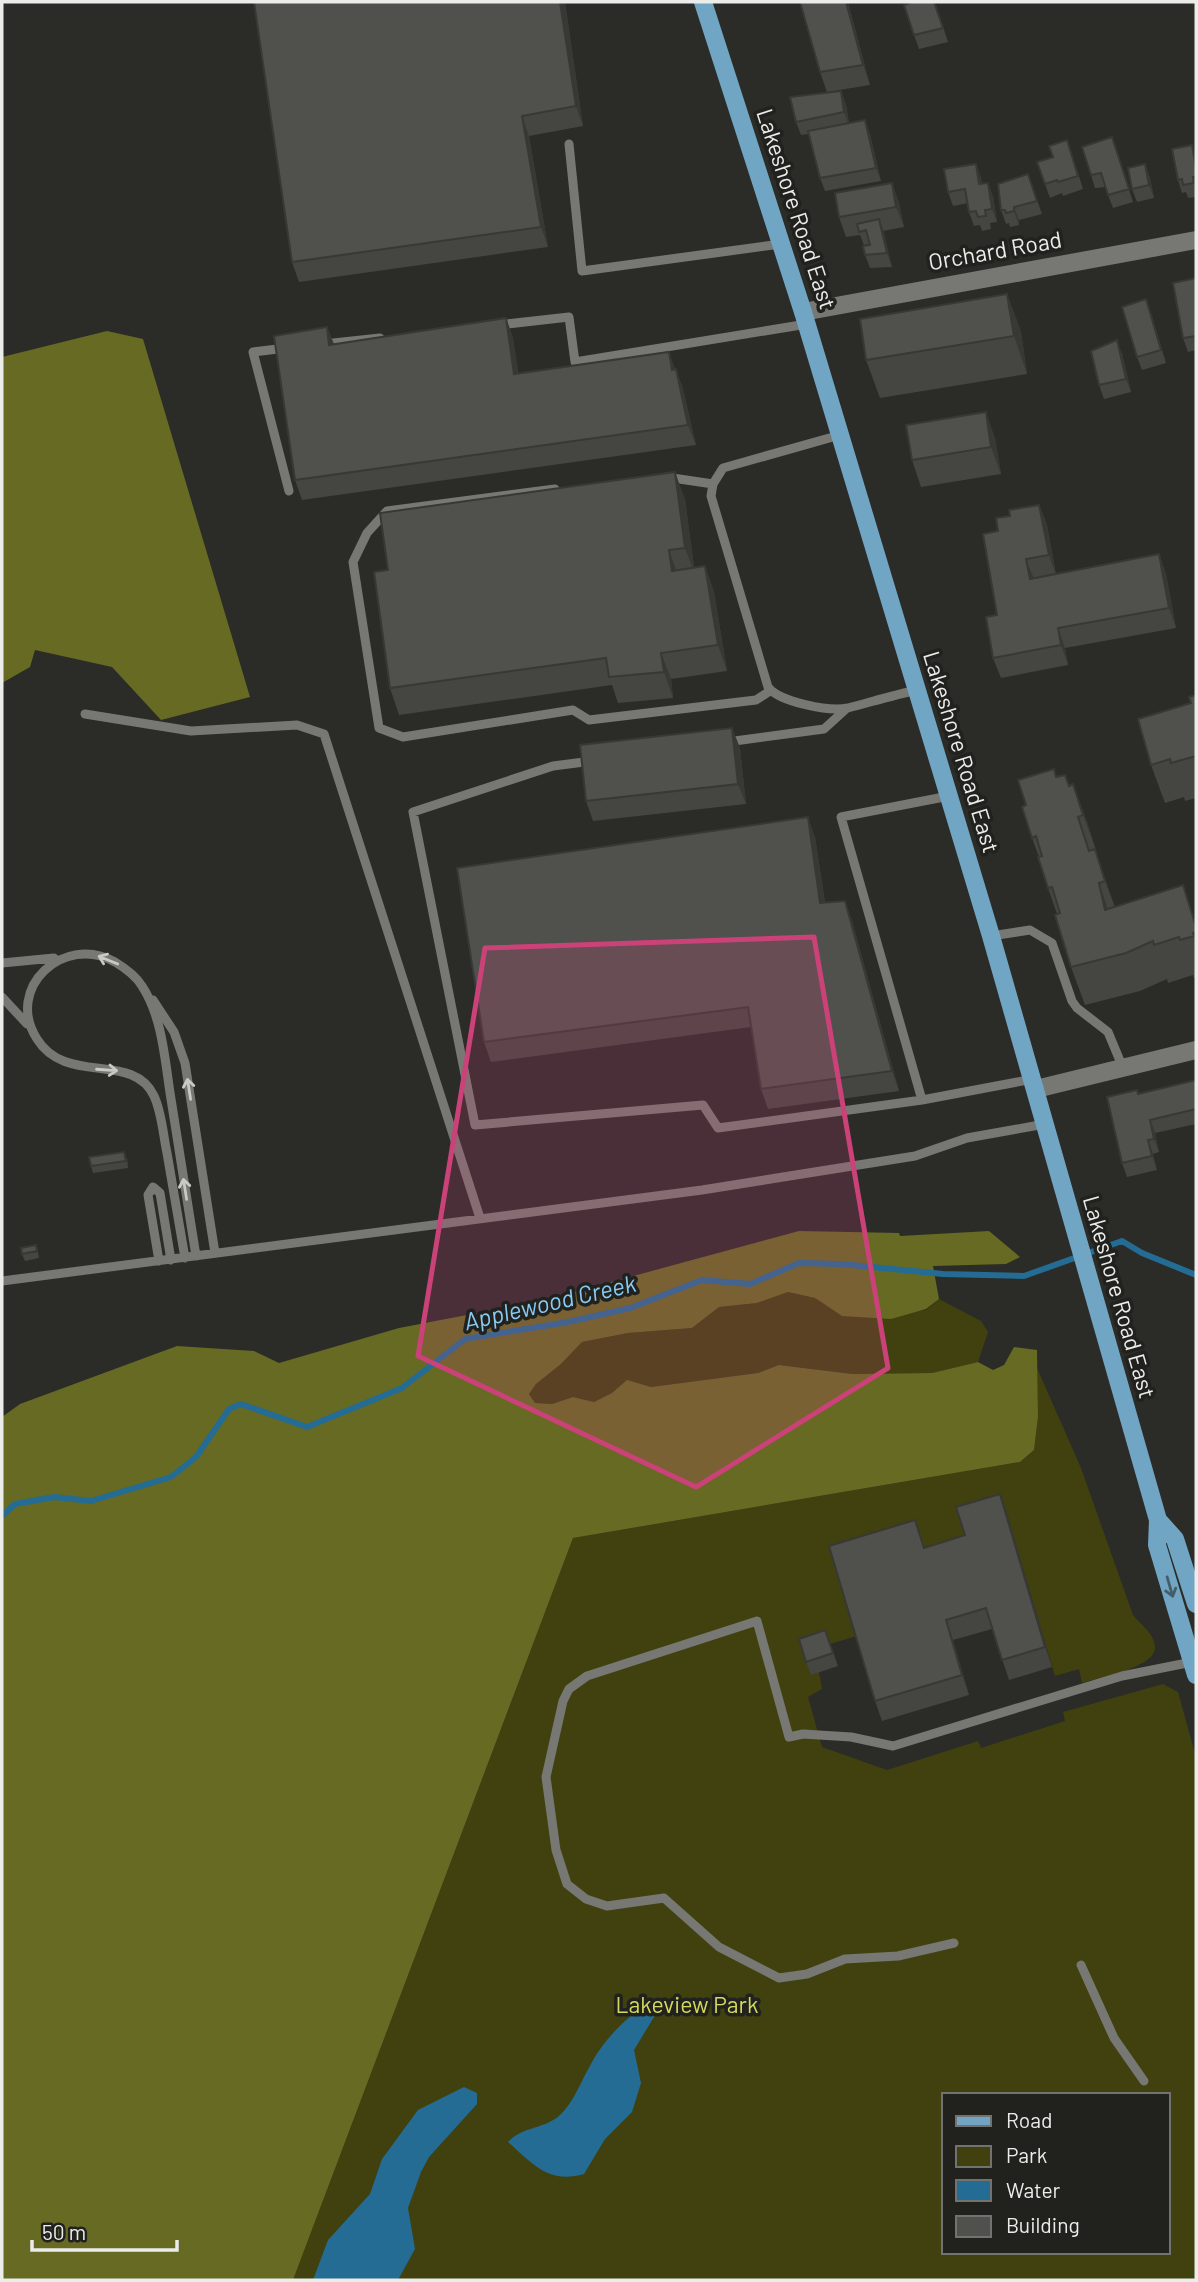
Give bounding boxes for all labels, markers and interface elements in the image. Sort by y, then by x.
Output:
street label: Lakeshore Road East [751,105,843,313]
street label: Orchard Road [926,225,1064,276]
street label: Lakeshore Road East [918,647,1006,856]
one-way arrow [98,953,119,966]
one-way arrow [96,1064,118,1077]
one-way arrow [182,1078,195,1101]
one-way arrow [178,1178,191,1201]
street label: Lakeshore Road East [1078,1192,1162,1401]
water label: Applewood Creek [461,1268,639,1335]
one-way arrow [1164,1576,1177,1598]
park label: Lakeview Park [616,1990,759,2018]
legend [942,2093,1170,2254]
text: Road [1006,2107,1052,2132]
text: Park [1006,2142,1047,2167]
text: Water [1006,2177,1061,2202]
scale bar [32,2208,177,2252]
text: Building [1006,2212,1080,2237]
text: 50 m [42,2219,86,2244]

